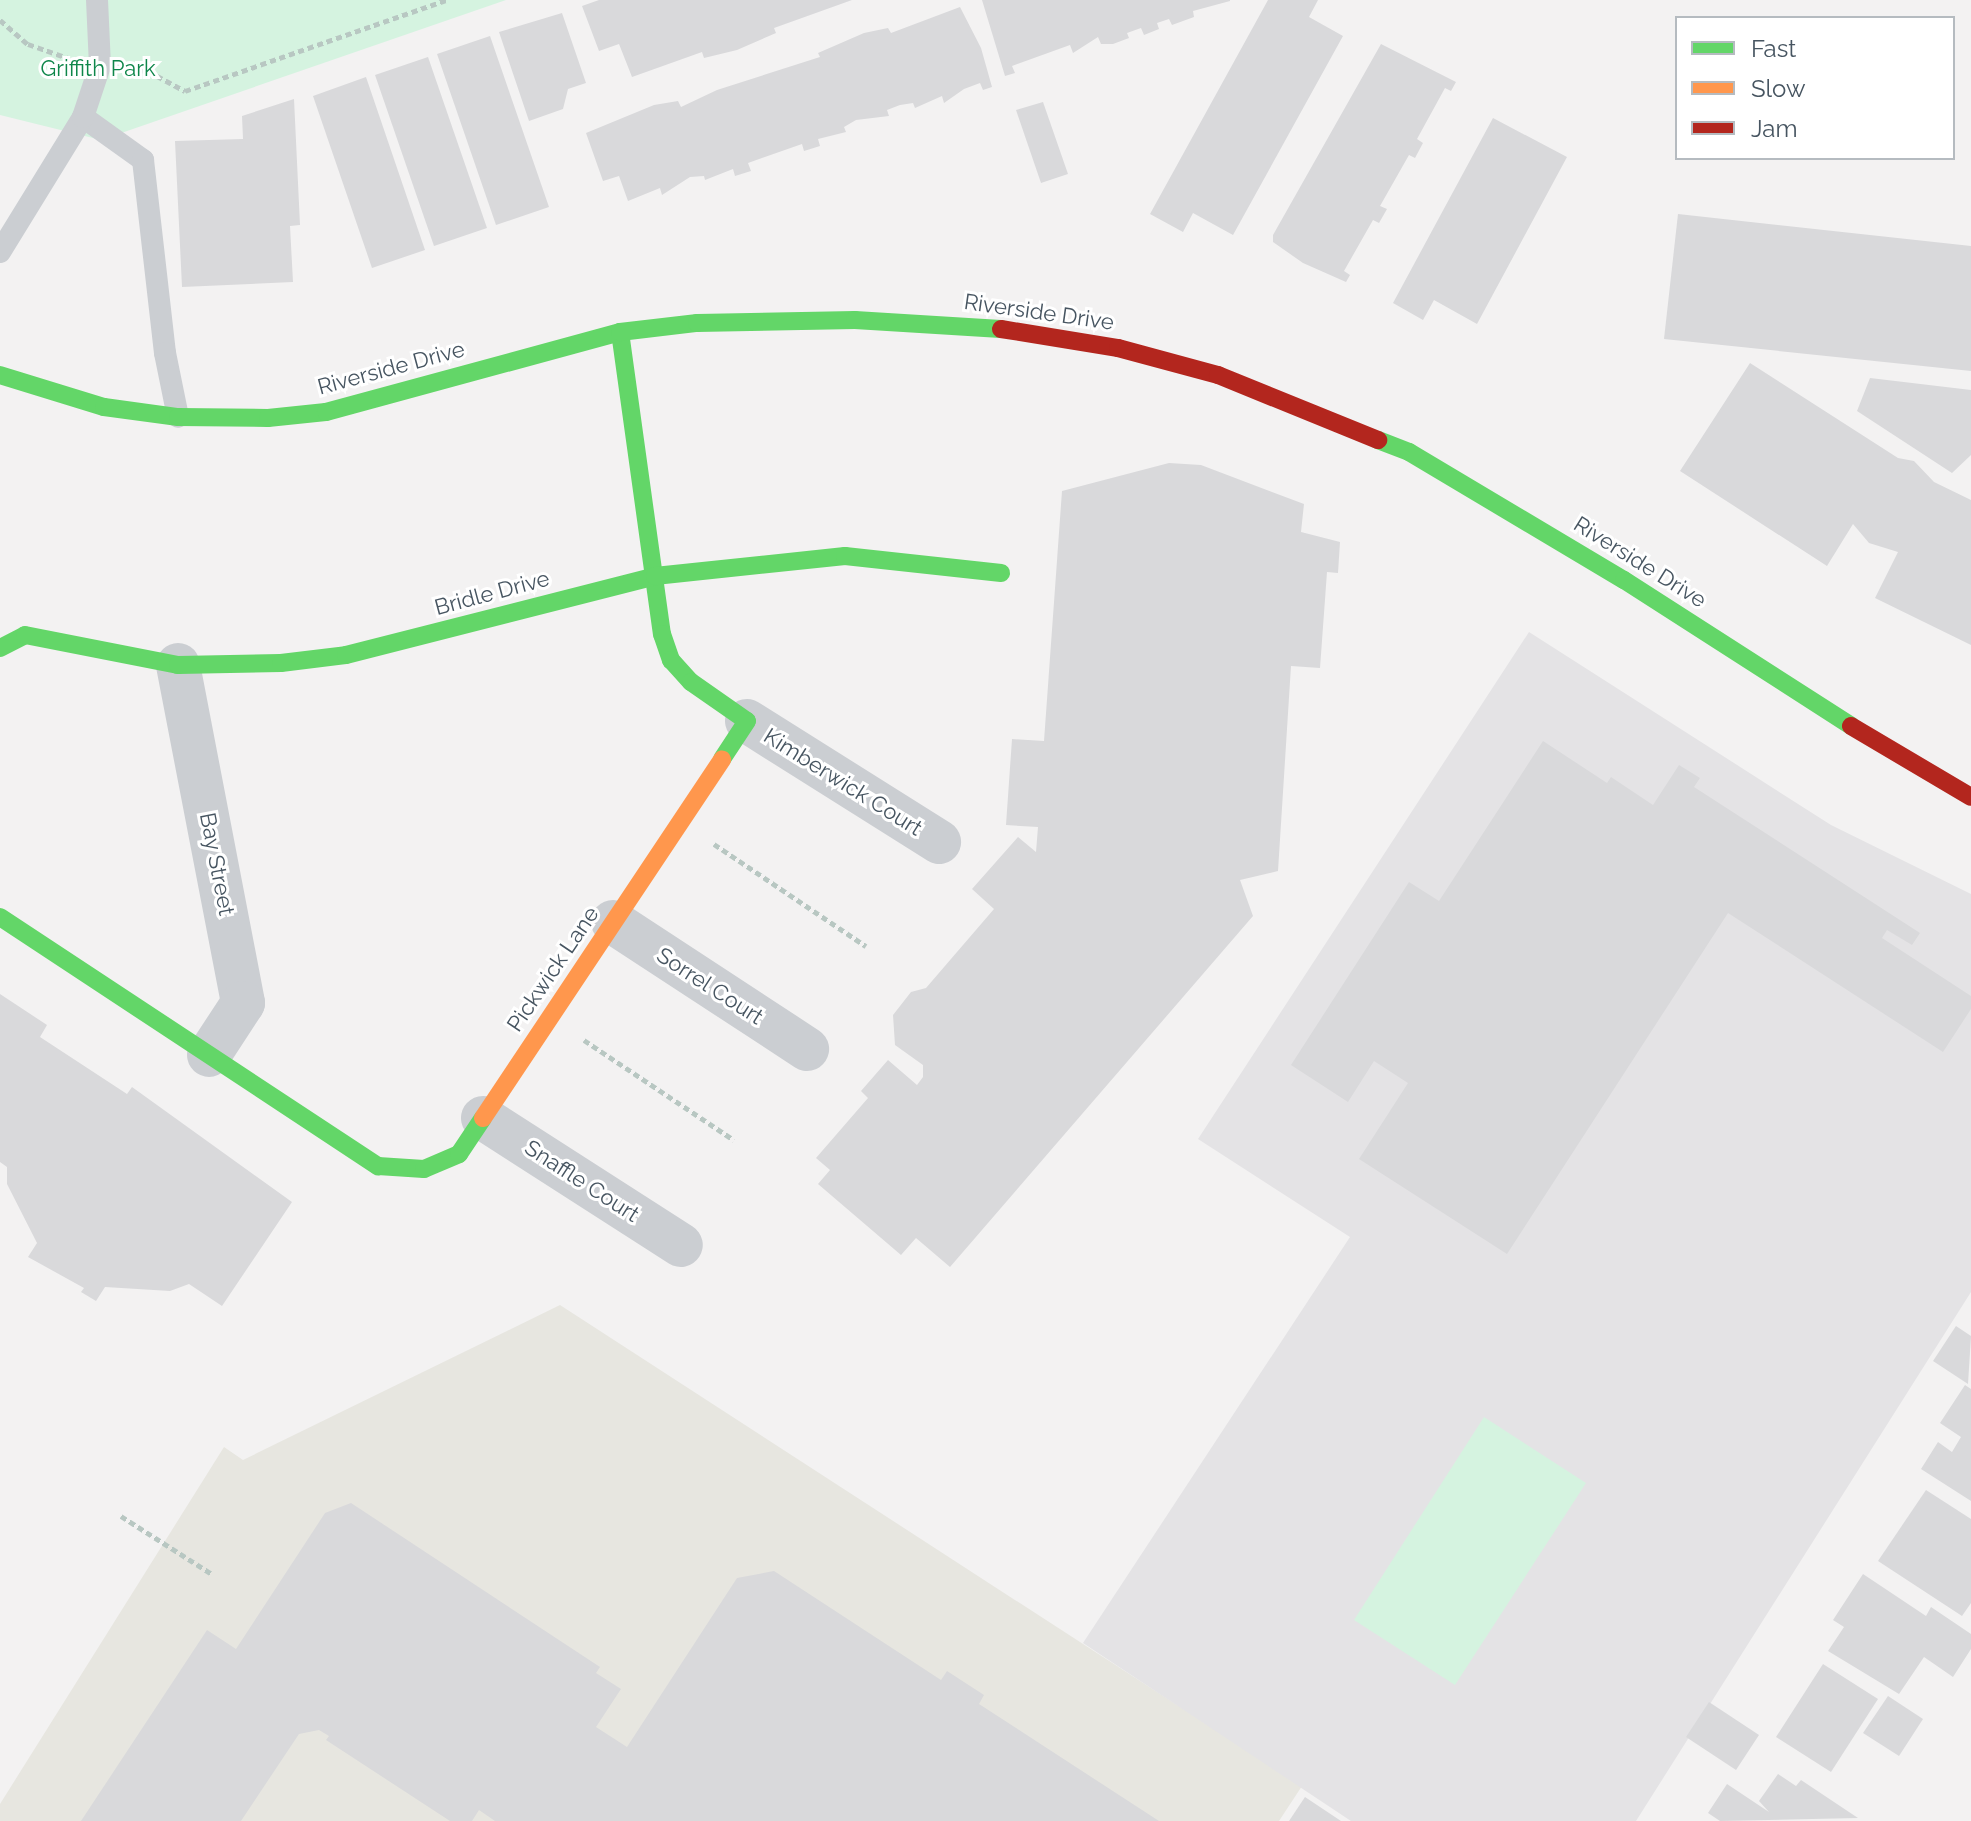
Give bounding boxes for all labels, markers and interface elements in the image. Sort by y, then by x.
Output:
legend [1675,16,1955,160]
text: Fast [1751,34,1796,63]
park label: Griffith Park [40,56,156,82]
text: Slow [1751,74,1805,103]
text: Jam [1751,114,1797,143]
street label: Riverside Drive [962,288,1116,336]
street label: Riverside Drive [315,336,467,400]
street label: Riverside Drive [1569,511,1711,613]
street label: Bridle Drive [432,565,552,621]
street label: Kimberwick Court [759,723,927,841]
street label: Bay Street [194,810,240,918]
street label: Pickwick Lane [502,902,604,1036]
street label: Sorrel Court [651,942,769,1030]
street label: Snaffle Court [520,1134,644,1228]

